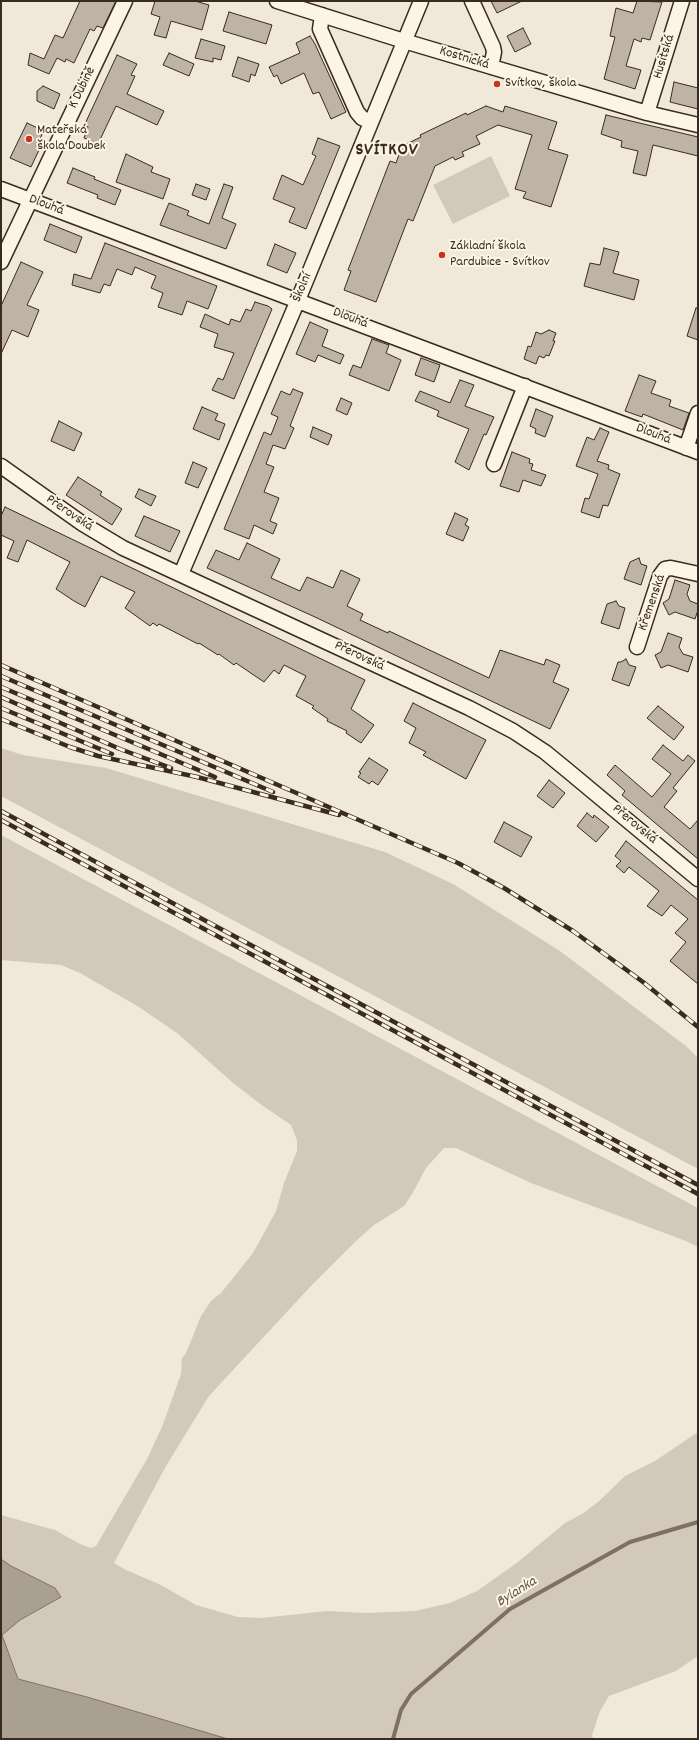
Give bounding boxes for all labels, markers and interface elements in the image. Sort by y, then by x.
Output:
street label: Husitská [650,33,680,81]
street label: Kostnická [437,43,491,75]
street label: K Dubině [66,65,100,111]
place label: Svítkov, škola [505,76,576,92]
marker: Svítkov, škola [492,79,502,89]
place label: Mateřská škola Doubek [37,123,106,156]
marker: Mateřská škola Doubek [24,134,34,144]
district label: SVÍTKOV [355,141,419,163]
street label: Dlouhá [26,192,66,220]
place label: Základní škola Pardubice - Svítkov [450,239,550,272]
marker: Základní škola Pardubice - Svítkov [437,250,447,260]
street label: Školní [289,271,317,305]
street label: Dlouhá [330,305,370,333]
street label: Dlouhá [633,421,673,449]
street label: Přerovská [42,492,96,536]
street label: Křemenská [636,573,670,633]
street label: Přerovská [331,638,387,676]
street label: Přerovská [608,801,660,849]
water label: Bylanka [494,1574,540,1612]

